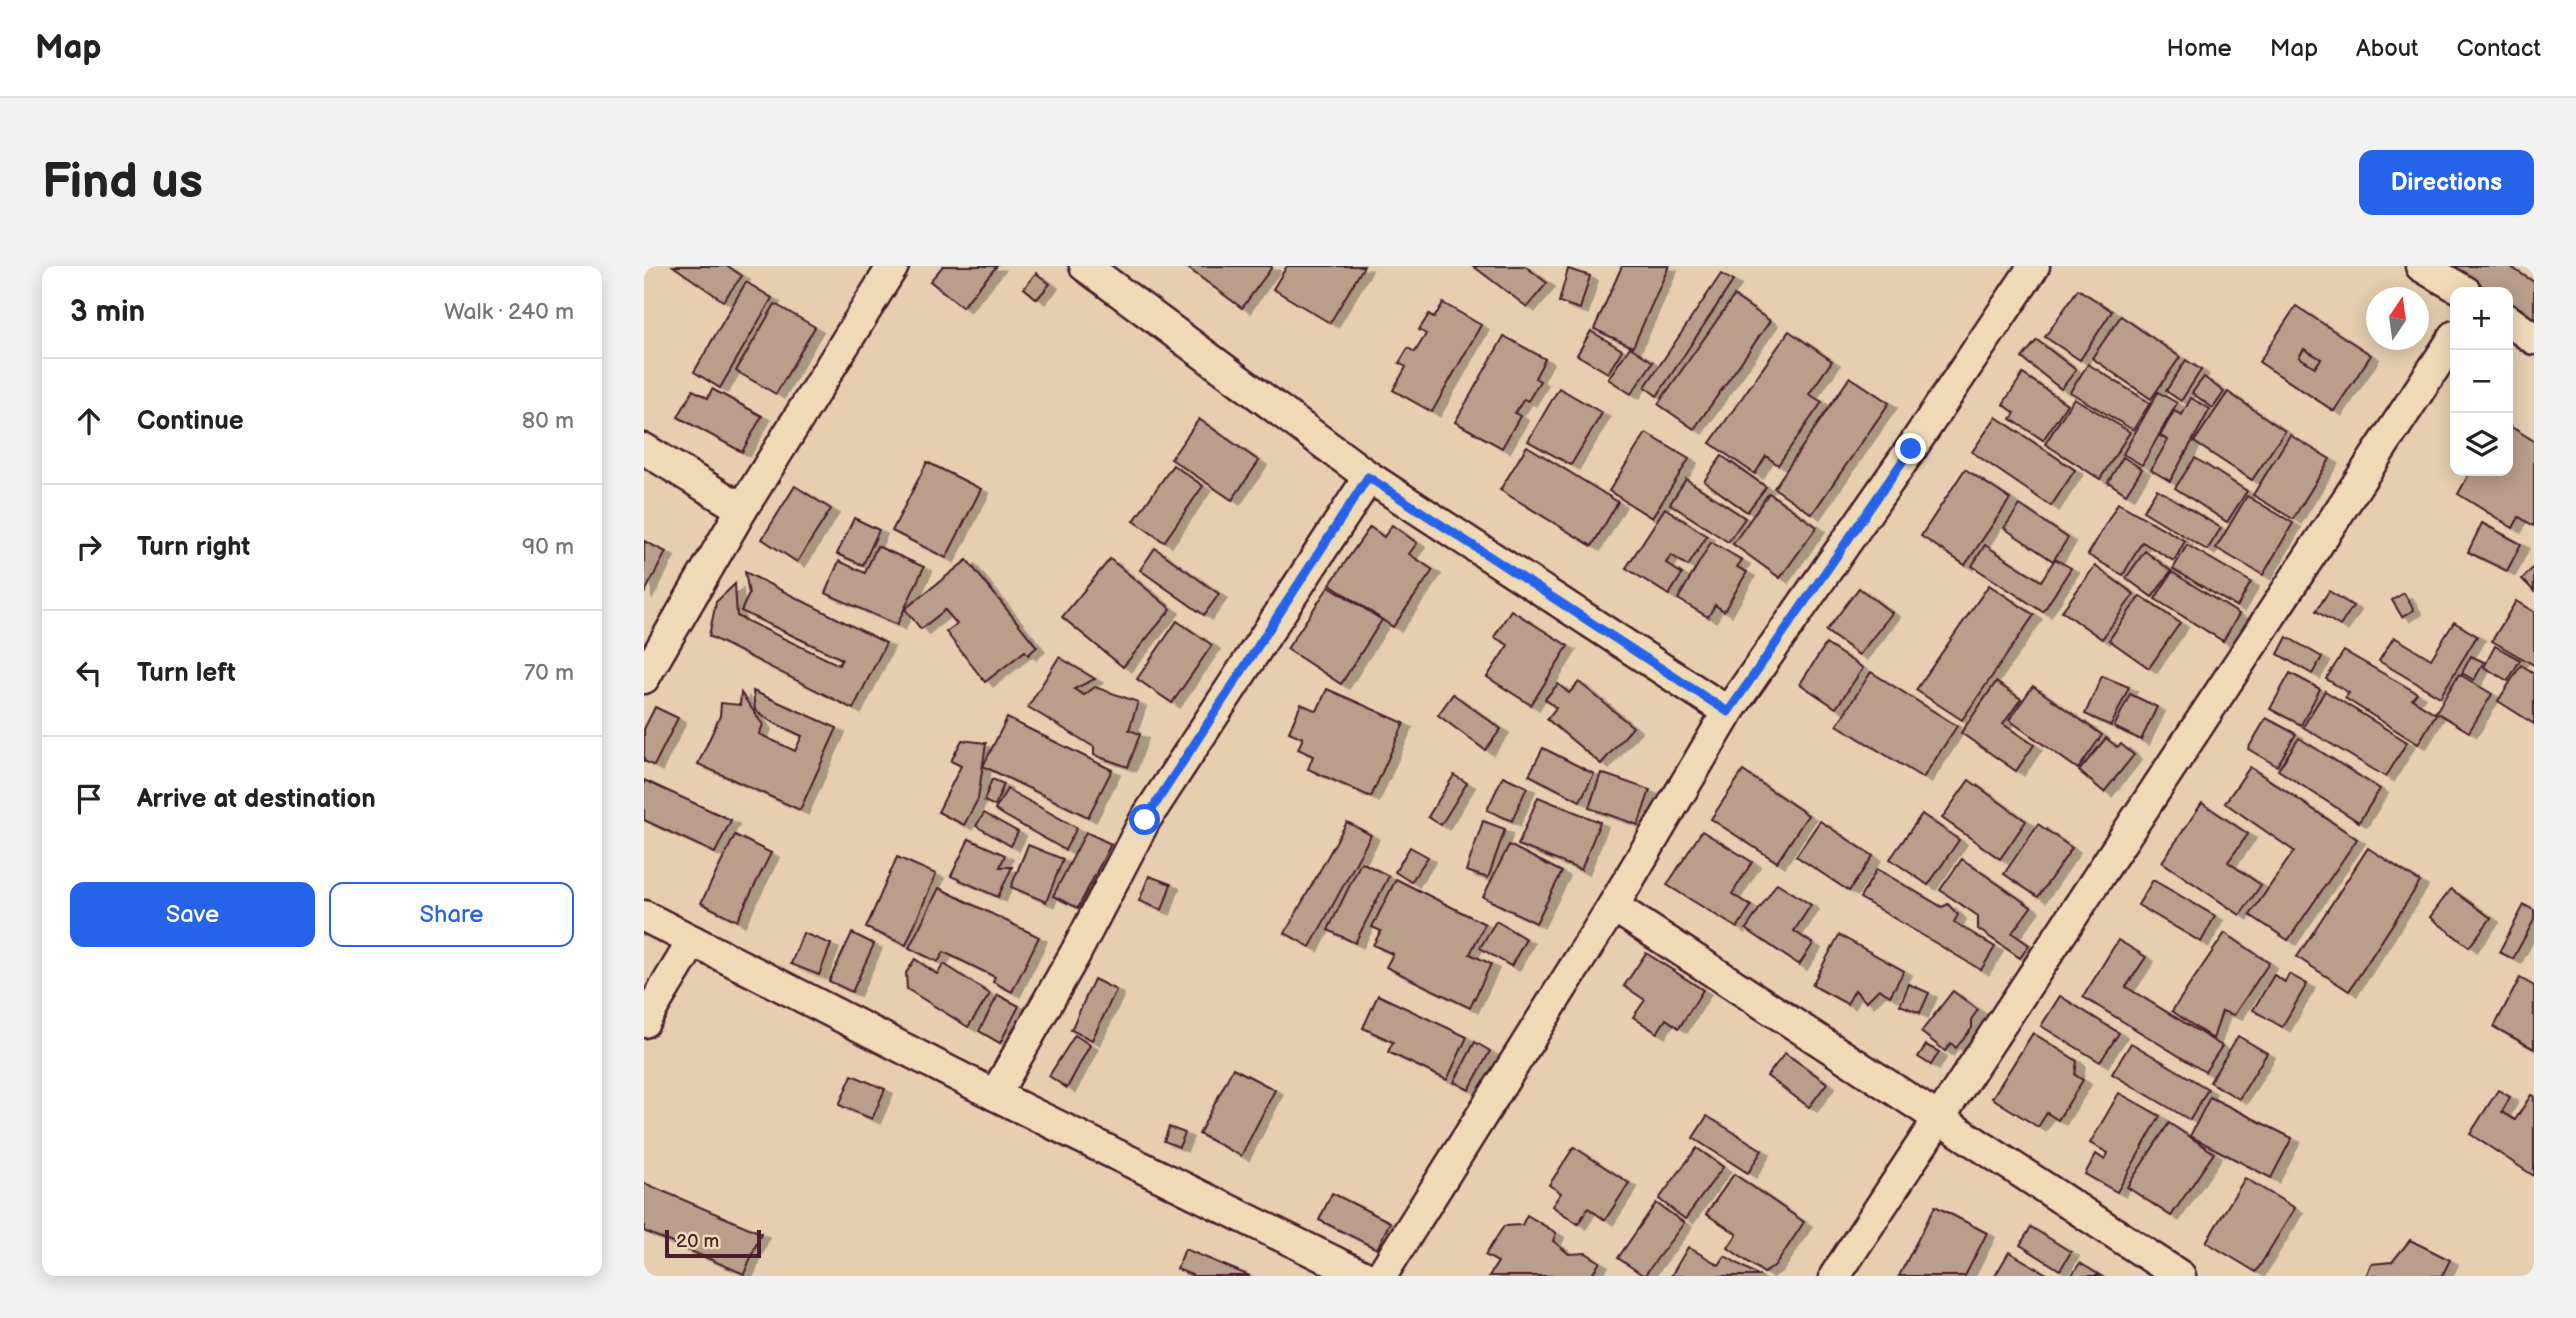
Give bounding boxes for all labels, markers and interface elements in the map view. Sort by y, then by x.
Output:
text: Map [35,28,101,68]
text: Home [2167,34,2232,63]
text: Map [2270,34,2318,63]
text: About [2356,34,2418,63]
text: Contact [2456,34,2541,63]
button: Directions [2359,150,2534,215]
text: Find us [42,153,203,212]
north arrow [2366,287,2429,350]
map controls [2450,287,2513,476]
button: + [2450,287,2513,350]
text: 3 min [70,294,145,330]
text: Walk · 240 m [444,298,574,326]
button: − [2450,350,2513,413]
icon: ahead [70,402,108,440]
text: Continue [137,406,244,437]
text: 80 m [522,407,574,435]
button: layers [2450,413,2513,476]
route end [1895,433,1926,464]
icon: right [70,528,108,566]
text: Turn right [137,532,250,563]
text: 90 m [522,533,574,561]
icon: left [70,654,108,692]
text: Turn left [137,658,236,689]
text: 70 m [524,659,574,687]
icon: arrive [70,780,108,818]
text: Arrive at destination [137,784,376,815]
route start [1129,804,1160,835]
button: Save [70,882,315,947]
button: Share [329,882,574,947]
scale bar [665,1227,761,1259]
text: 20 m [676,1230,719,1253]

